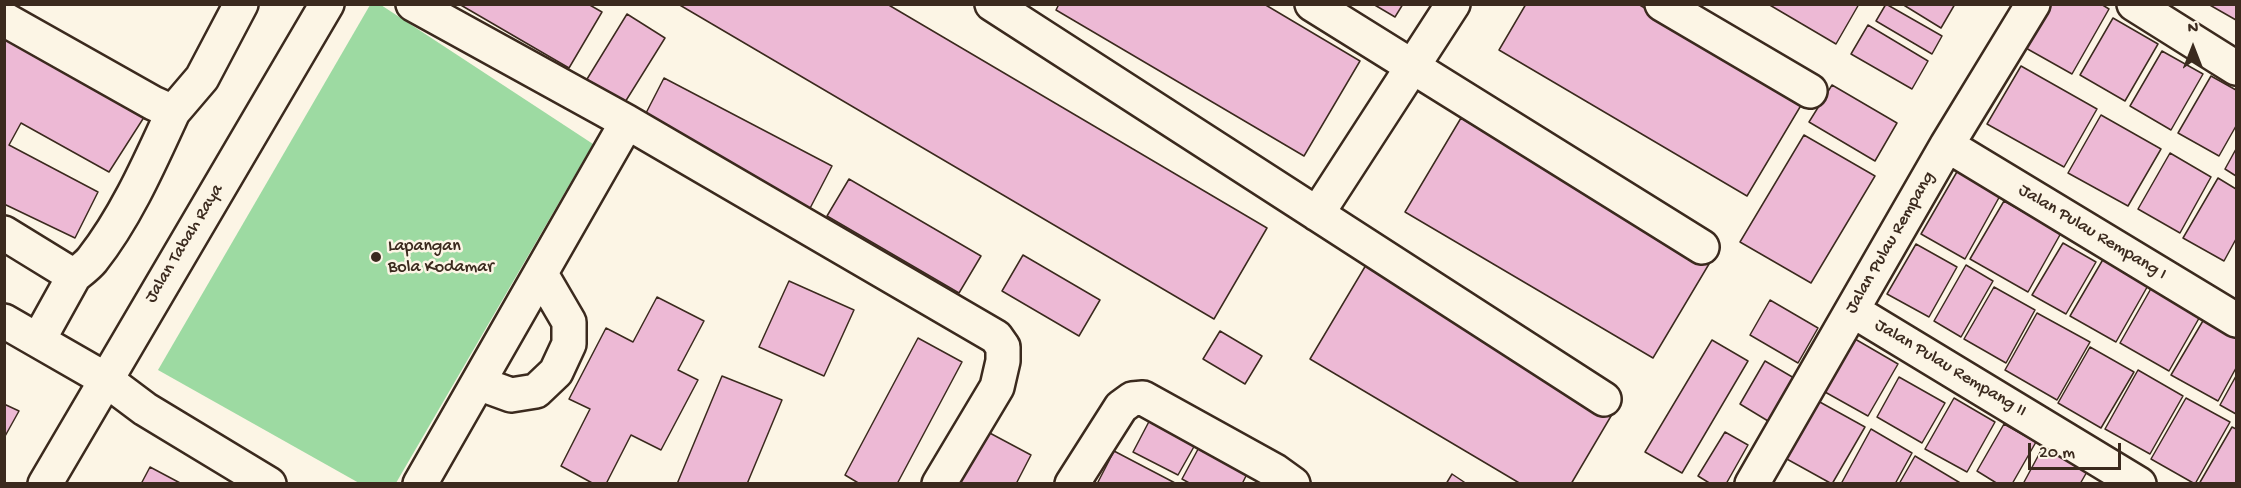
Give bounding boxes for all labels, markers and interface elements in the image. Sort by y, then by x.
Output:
north arrow [2163,18,2223,78]
text: N [2188,20,2198,39]
street label: Jalan Pulau Rempang [1842,168,1940,318]
street label: Jalan Pulau Rempang I [2014,180,2170,286]
street label: Jalan Tabah Raya [141,181,229,307]
place label: Lapangan Bola Kodamar [388,236,494,278]
marker: Lapangan Bola Kodamar [369,250,383,264]
street label: Jalan Pulau Rempang II [1870,315,2030,423]
scale bar [2031,431,2124,469]
text: 20 m [2039,443,2075,464]

